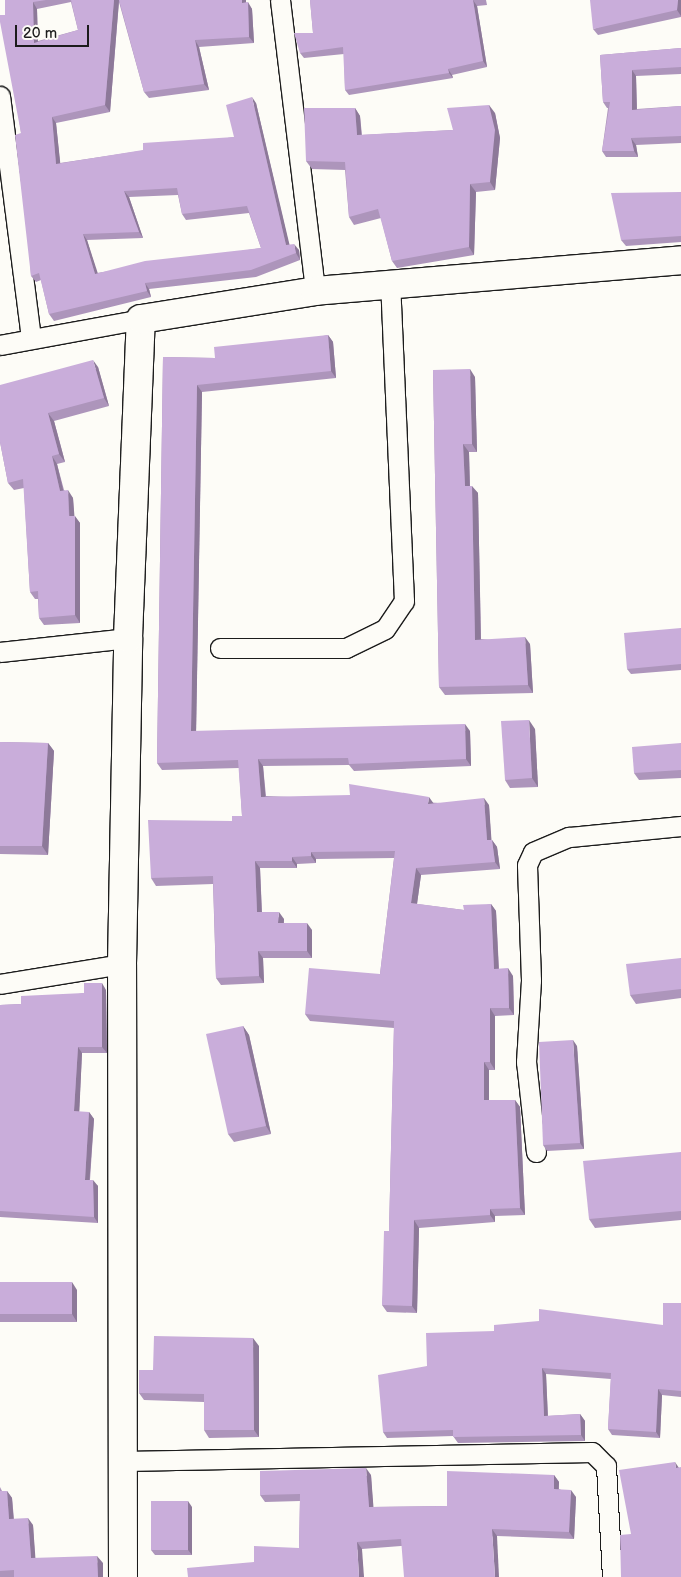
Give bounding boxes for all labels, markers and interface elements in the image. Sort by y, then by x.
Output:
scale bar [18,15,91,47]
text: 20 m [23,24,57,43]

